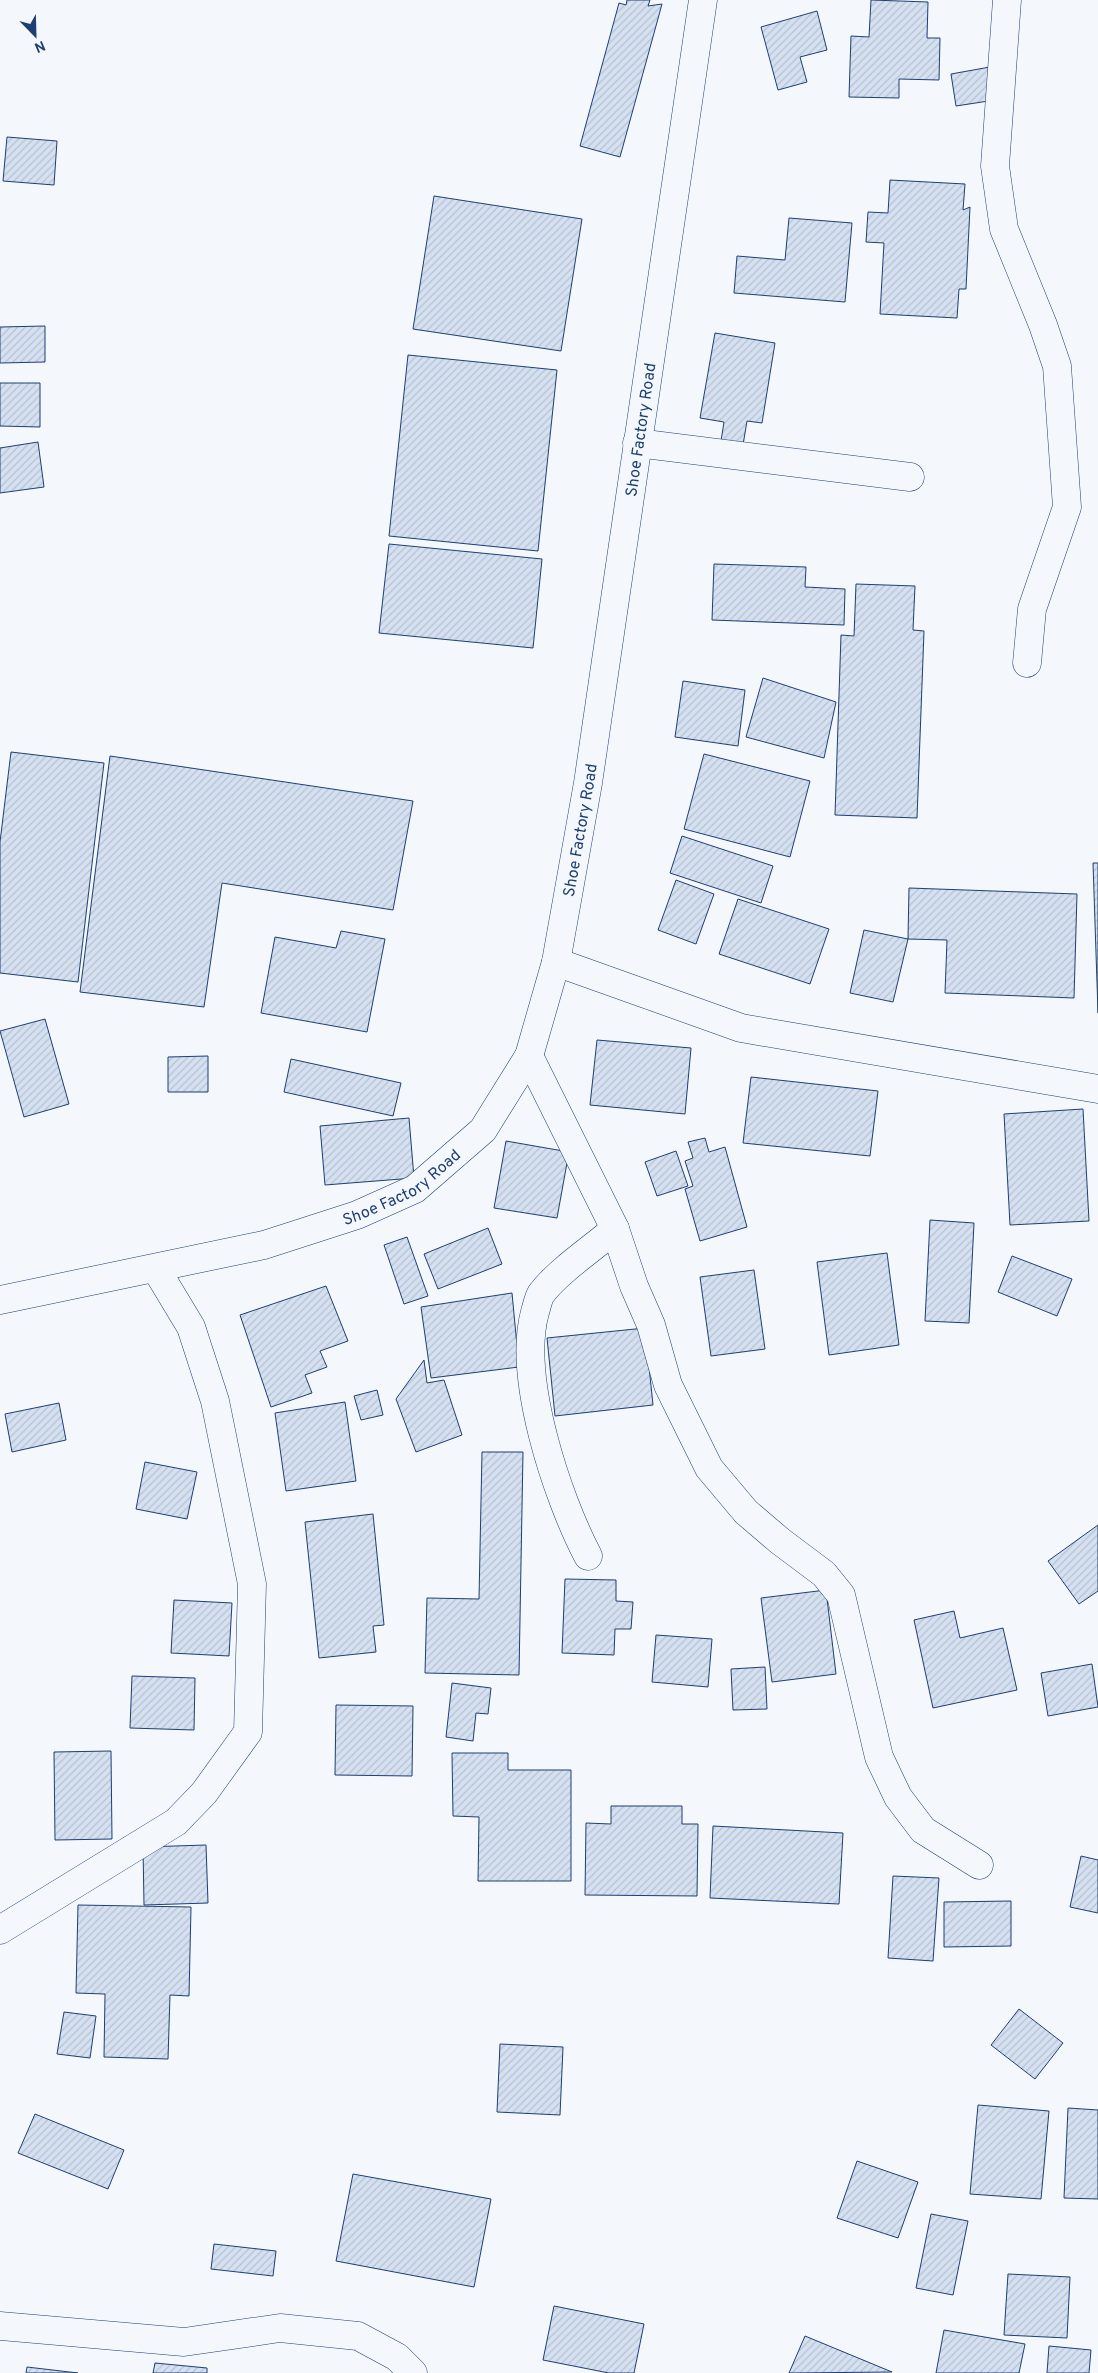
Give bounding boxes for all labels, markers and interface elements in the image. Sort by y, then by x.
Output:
north arrow [10,10,60,60]
text: N [32,36,47,55]
street label: Shoe Factory Road [622,362,662,498]
street label: Shoe Factory Road [560,762,603,899]
street label: Shoe Factory Road [340,1146,466,1231]

